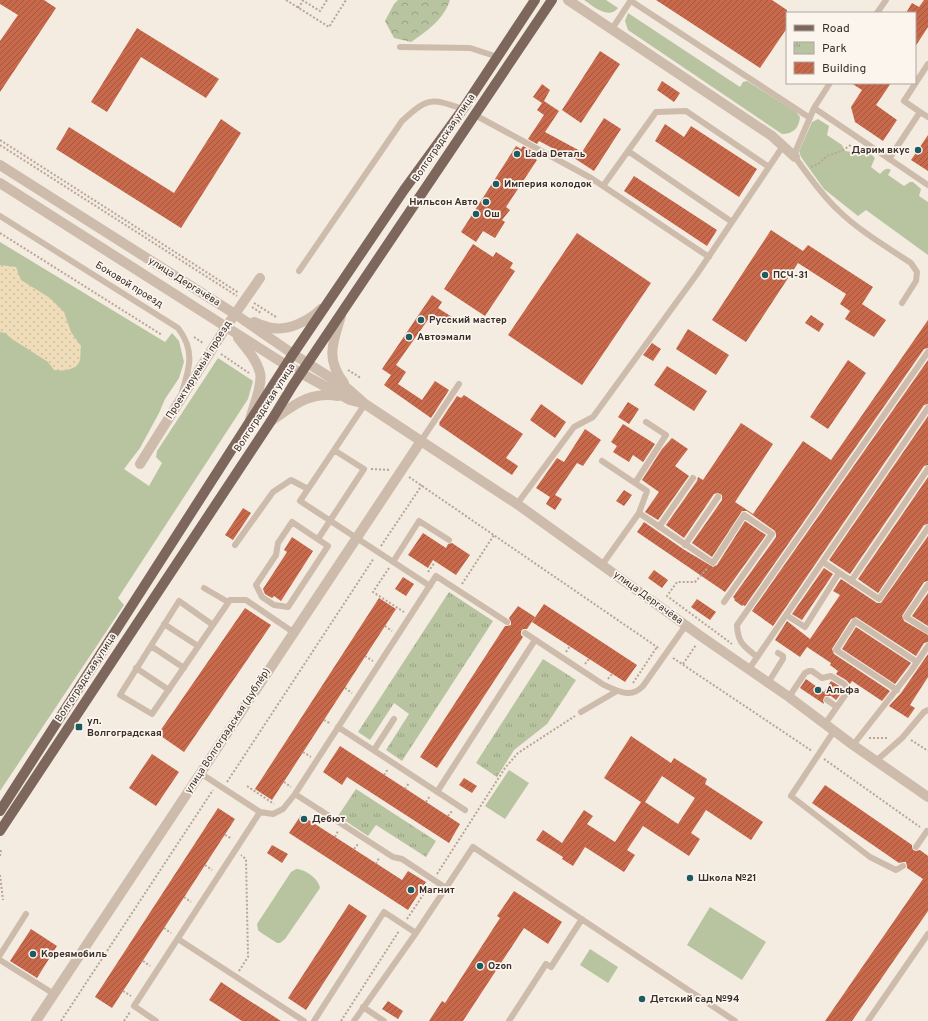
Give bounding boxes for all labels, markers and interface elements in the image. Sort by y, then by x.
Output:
legend [786,12,916,84]
text: Road [822,21,850,37]
text: Park [822,41,847,57]
text: Building [822,61,866,77]
street label: Волгоградская улица [410,92,478,184]
place label: Дарим вкус [852,144,910,157]
marker: Дарим вкус [913,145,923,155]
place label: Lada Dеталь [525,148,586,161]
marker: Lada Dеталь [512,149,522,159]
place label: Империя колодок [504,178,592,191]
marker: Империя колодок [491,179,501,189]
place label: Нильсон Авто [409,196,478,209]
marker: Нильсон Авто [481,197,491,207]
place label: Ош [484,208,500,221]
marker: Ош [471,209,481,219]
street label: улица Дергачёва [146,255,222,309]
street label: Боковой проезд [93,259,166,311]
place label: ПСЧ-31 [773,269,808,282]
marker: ПСЧ-31 [760,270,770,280]
place label: Русский мастер [429,314,507,327]
marker: Русский мастер [416,315,426,325]
street label: Проектируемый проезд [163,318,235,422]
place label: Автоэмали [417,331,471,344]
marker: Автоэмали [404,332,414,342]
street label: Волгоградская улица [231,361,299,455]
street label: улица Дергачёва [611,568,685,628]
street label: Волгоградская улица [52,631,120,725]
street label: улица Волгоградская (дублёр) [182,666,274,796]
place label: Альфа [826,684,859,697]
marker: Альфа [813,685,823,695]
place label: ул. Волгоградская [87,715,162,740]
marker: ул. Волгоградская [74,722,84,732]
place label: Дебют [312,813,345,826]
marker: Дебют [299,814,309,824]
place label: Школа №21 [698,872,757,885]
marker: Школа №21 [685,873,695,883]
place label: Магнит [419,884,455,897]
marker: Магнит [406,885,416,895]
place label: Кореямобиль [41,948,107,961]
marker: Кореямобиль [28,949,38,959]
place label: Ozon [488,960,512,973]
marker: Ozon [475,961,485,971]
place label: Детский сад №94 [650,993,739,1006]
marker: Детский сад №94 [637,994,647,1004]

